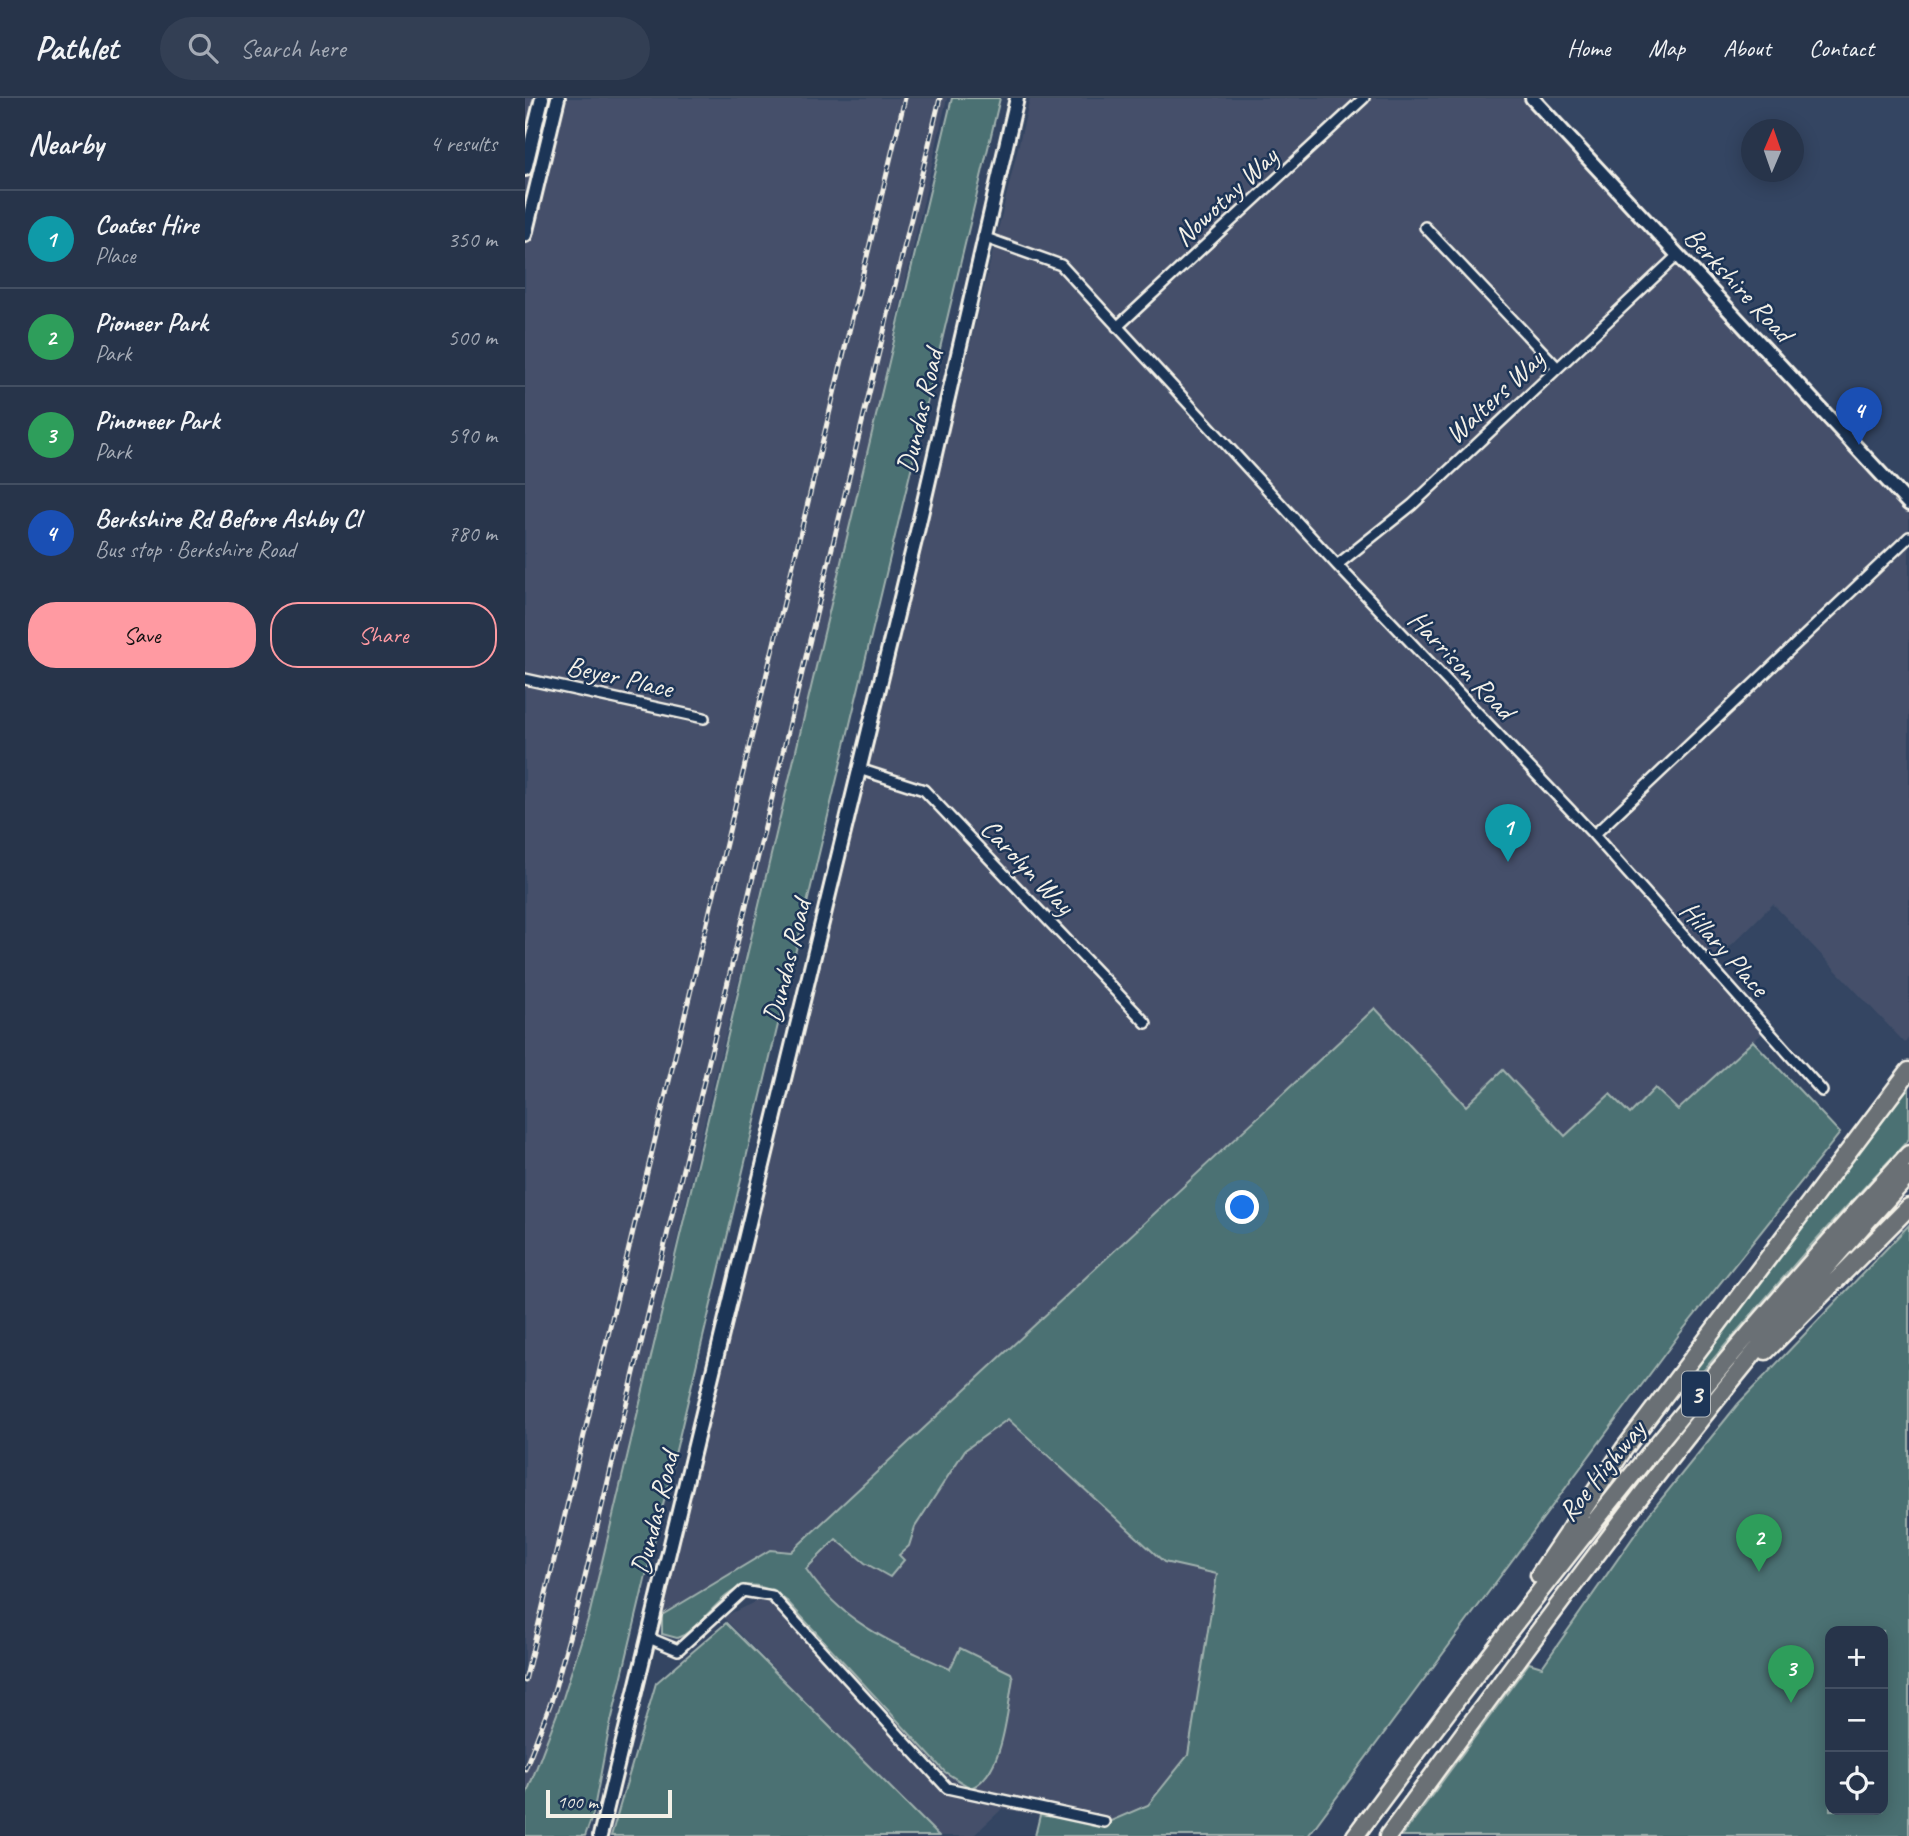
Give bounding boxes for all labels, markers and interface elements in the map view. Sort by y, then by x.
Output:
search box [160,17,650,80]
text: Pathlet [35,27,118,69]
icon: search [184,29,222,67]
text: Search here [240,32,346,65]
text: Home [1567,33,1610,63]
text: Map [1648,33,1685,63]
text: About [1723,33,1771,63]
text: Contact [1809,33,1874,63]
north arrow [1741,119,1804,182]
text: Nearby [28,125,104,163]
text: 4 results [430,129,497,158]
street label: Nowotny Way [1166,138,1287,254]
text: Coates Hire [95,208,198,241]
street label: Berkshire Road [1677,220,1803,352]
text: 1 [46,225,56,254]
text: 350 m [448,225,497,254]
text: Place [95,241,135,270]
text: Pioneer Park [95,306,208,339]
text: 2 [46,323,56,352]
text: 500 m [448,323,497,352]
text: Park [95,339,131,368]
street label: Walters Way [1437,340,1553,451]
street label: Dundas Road [888,342,952,476]
pin: 4 [1836,387,1882,445]
text: Pinoneer Park [95,404,219,437]
text: 3 [46,421,56,450]
text: 590 m [448,421,497,450]
text: Park [95,437,131,466]
text: Berkshire Rd Before Ashby Cl [95,502,360,535]
text: 4 [46,519,56,548]
text: 780 m [448,519,497,548]
text: Bus stop · Berkshire Road [95,535,295,564]
button: Save [28,602,256,668]
button: Share [270,602,497,668]
street label: Harrison Road [1401,602,1525,729]
street label: Beyer Place [564,647,678,706]
pin: 1 [1485,804,1531,862]
street label: Carolyn Way [973,811,1084,924]
street label: Dundas Road [754,892,820,1026]
street label: Hillary Place [1672,893,1778,1005]
your location [1225,1190,1259,1224]
road number: 3 [1682,1372,1710,1416]
street label: Roe Highway [1550,1411,1654,1528]
street label: Dundas Road [622,1444,688,1578]
pin: 2 [1736,1514,1782,1572]
map controls [1825,1626,1888,1815]
button: + [1825,1626,1888,1689]
pin: 3 [1768,1645,1814,1703]
button: − [1825,1689,1888,1752]
button: locate [1825,1752,1888,1815]
scale bar [546,1787,672,1819]
text: 100 m [557,1790,598,1814]

